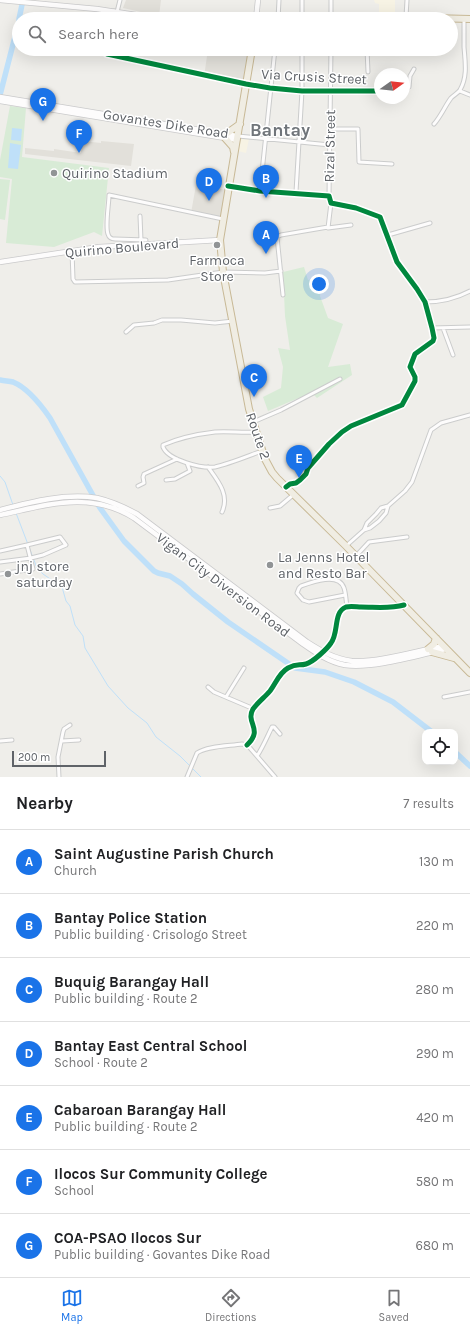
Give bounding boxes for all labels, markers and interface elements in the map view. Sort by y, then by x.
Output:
search box [12,12,458,56]
icon: search [26,23,48,45]
text: Search here [58,25,139,43]
street label: Via Crusis Street [261,66,367,88]
north arrow [374,68,410,104]
pin: G [30,88,56,121]
street label: Govantes Dike Road [102,106,230,142]
street label: Rizal Street [321,109,339,183]
district label: Bantay [250,119,310,141]
pin: F [66,120,92,153]
place label: Quirino Stadium [62,165,168,182]
pin: B [253,165,279,198]
marker: Quirino Stadium [49,168,59,178]
pin: D [196,168,222,201]
pin: A [253,221,279,254]
street label: Quirino Boulevard [64,235,180,261]
marker: Farmoca Store [212,240,222,250]
place label: Farmoca Store [189,252,245,285]
your location [309,274,329,294]
pin: C [241,364,267,397]
street label: Route 2 [242,410,274,462]
pin: E [286,445,312,478]
street label: Vigan City Diversion Road [153,529,293,641]
place label: La Jenns Hotel and Resto Bar [278,549,369,582]
place label: jnj store saturday [14,558,73,591]
marker: La Jenns Hotel and Resto Bar [265,560,275,570]
marker: jnj store saturday [3,569,13,579]
map controls [422,729,458,765]
button: locate [422,729,458,765]
scale bar [12,749,106,768]
text: 200 m [18,751,50,764]
text: Nearby [16,793,73,813]
text: 7 results [403,796,454,811]
text: Saint Augustine Parish Church [54,845,274,863]
text: A [25,854,33,869]
text: 130 m [419,854,454,869]
text: Church [54,863,97,878]
text: Bantay Police Station [54,909,207,927]
text: B [25,918,33,933]
text: 220 m [416,918,454,933]
text: Public building · Crisologo Street [54,927,247,942]
text: Buquig Barangay Hall [54,973,209,991]
text: C [25,982,33,997]
text: 280 m [416,982,454,997]
text: Public building · Route 2 [54,991,198,1006]
text: Bantay East Central School [54,1037,247,1055]
text: D [25,1046,33,1061]
text: 290 m [416,1046,454,1061]
text: School · Route 2 [54,1055,148,1070]
text: Cabaroan Barangay Hall [54,1101,226,1119]
text: E [25,1110,33,1125]
text: 420 m [416,1110,454,1125]
text: Public building · Route 2 [54,1119,198,1134]
text: Ilocos Sur Community College [54,1165,268,1183]
text: F [25,1174,33,1189]
text: 580 m [416,1174,454,1189]
text: School [54,1183,94,1198]
text: COA-PSAO Ilocos Sur [54,1229,201,1247]
text: G [25,1238,33,1253]
text: 680 m [416,1238,454,1253]
text: Public building · Govantes Dike Road [54,1247,270,1262]
tab: Map [61,1287,83,1324]
tab: Directions [205,1287,257,1324]
tab: Saved [379,1287,409,1324]

